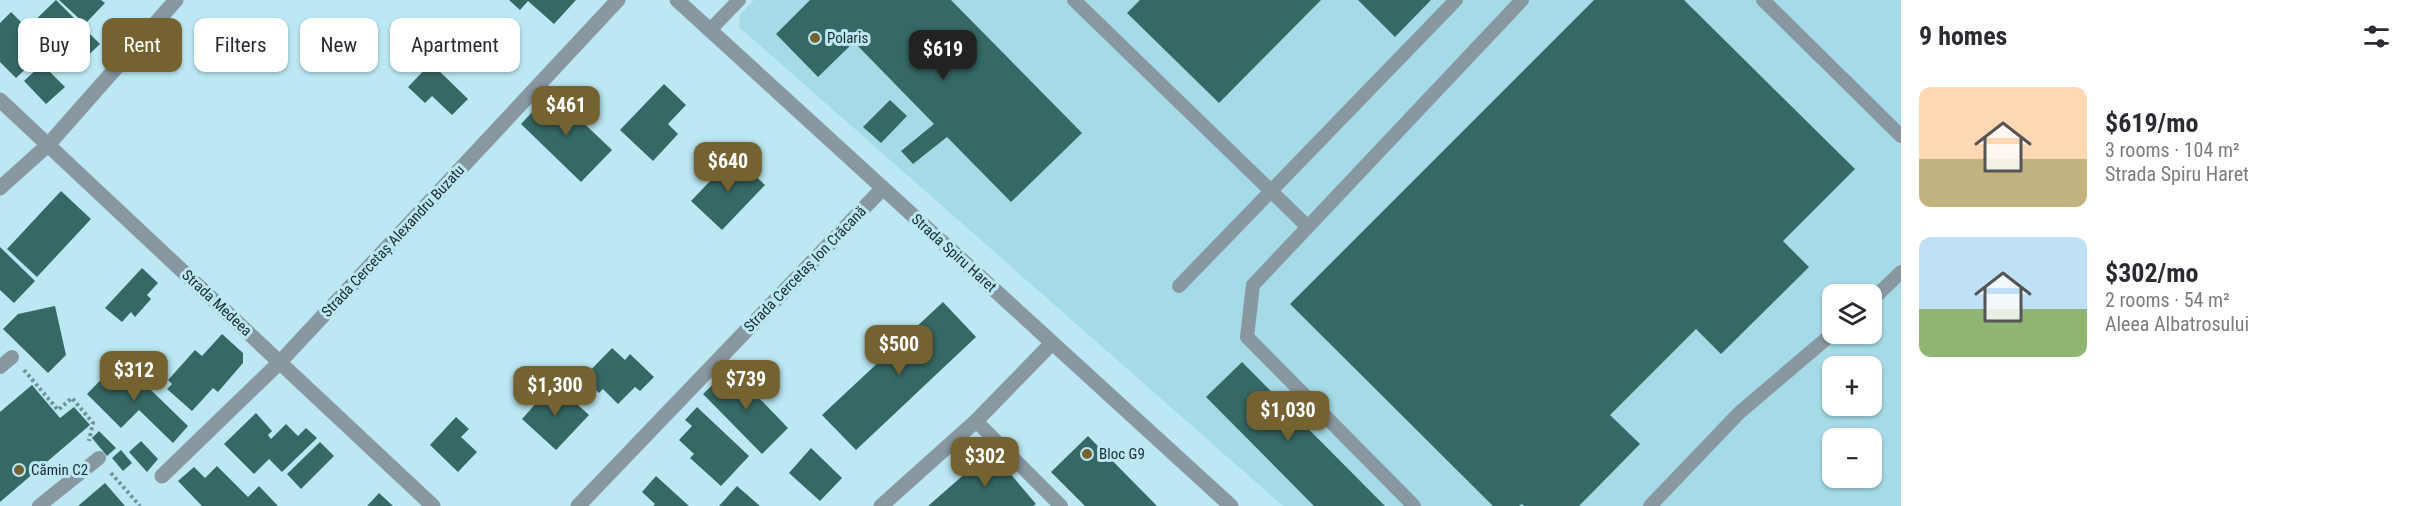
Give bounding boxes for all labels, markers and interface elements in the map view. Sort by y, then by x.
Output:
chip: Buy [18,18,90,72]
chip: Rent [102,18,182,72]
chip: Filters [194,18,288,72]
chip: New [300,18,378,72]
chip: Apartment [390,18,520,72]
icon: filters [2360,20,2393,53]
text: 9 homes [1919,21,2007,51]
place label: Polaris [827,29,868,47]
pin: $619 [907,30,979,81]
marker: Polaris [808,31,822,45]
text: $619 [923,37,963,61]
pin: $461 [530,86,602,137]
text: $461 [546,93,586,117]
text: $619/mo [2105,108,2198,138]
icon: home [1967,111,2039,183]
text: 3 rooms · 104 m² [2105,138,2240,162]
pin: $640 [692,142,764,193]
text: $640 [708,149,748,173]
street label: Strada Cercetaș Alexandru Buzatu [318,161,468,321]
text: Strada Spiru Haret [2105,162,2249,186]
street label: Strada Cercetaș Ion Crăcană [740,202,870,336]
street label: Strada Spiru Haret [908,210,1000,296]
text: $302/mo [2105,258,2198,288]
icon: home [1967,261,2039,333]
street label: Strada Medeea [178,266,256,340]
map controls [1822,284,1882,488]
button: layers [1822,284,1882,344]
text: 2 rooms · 54 m² [2105,288,2230,312]
text: Aleea Albatrosului [2105,312,2249,336]
pin: $500 [863,325,935,376]
text: $500 [879,332,919,356]
pin: $312 [98,351,170,402]
button: + [1822,356,1882,416]
text: $312 [114,358,154,382]
pin: $739 [710,360,782,411]
pin: $1,300 [506,366,604,417]
text: $739 [726,367,766,391]
text: $1,300 [527,373,583,397]
pin: $1,030 [1239,391,1337,442]
text: $1,030 [1260,398,1316,422]
button: − [1822,428,1882,488]
pin: $302 [949,437,1021,488]
text: $302 [965,444,1005,468]
place label: Bloc G9 [1099,445,1145,463]
marker: Bloc G9 [1080,447,1094,461]
place label: Cămin C2 [31,461,88,479]
marker: Cămin C2 [12,463,26,477]

